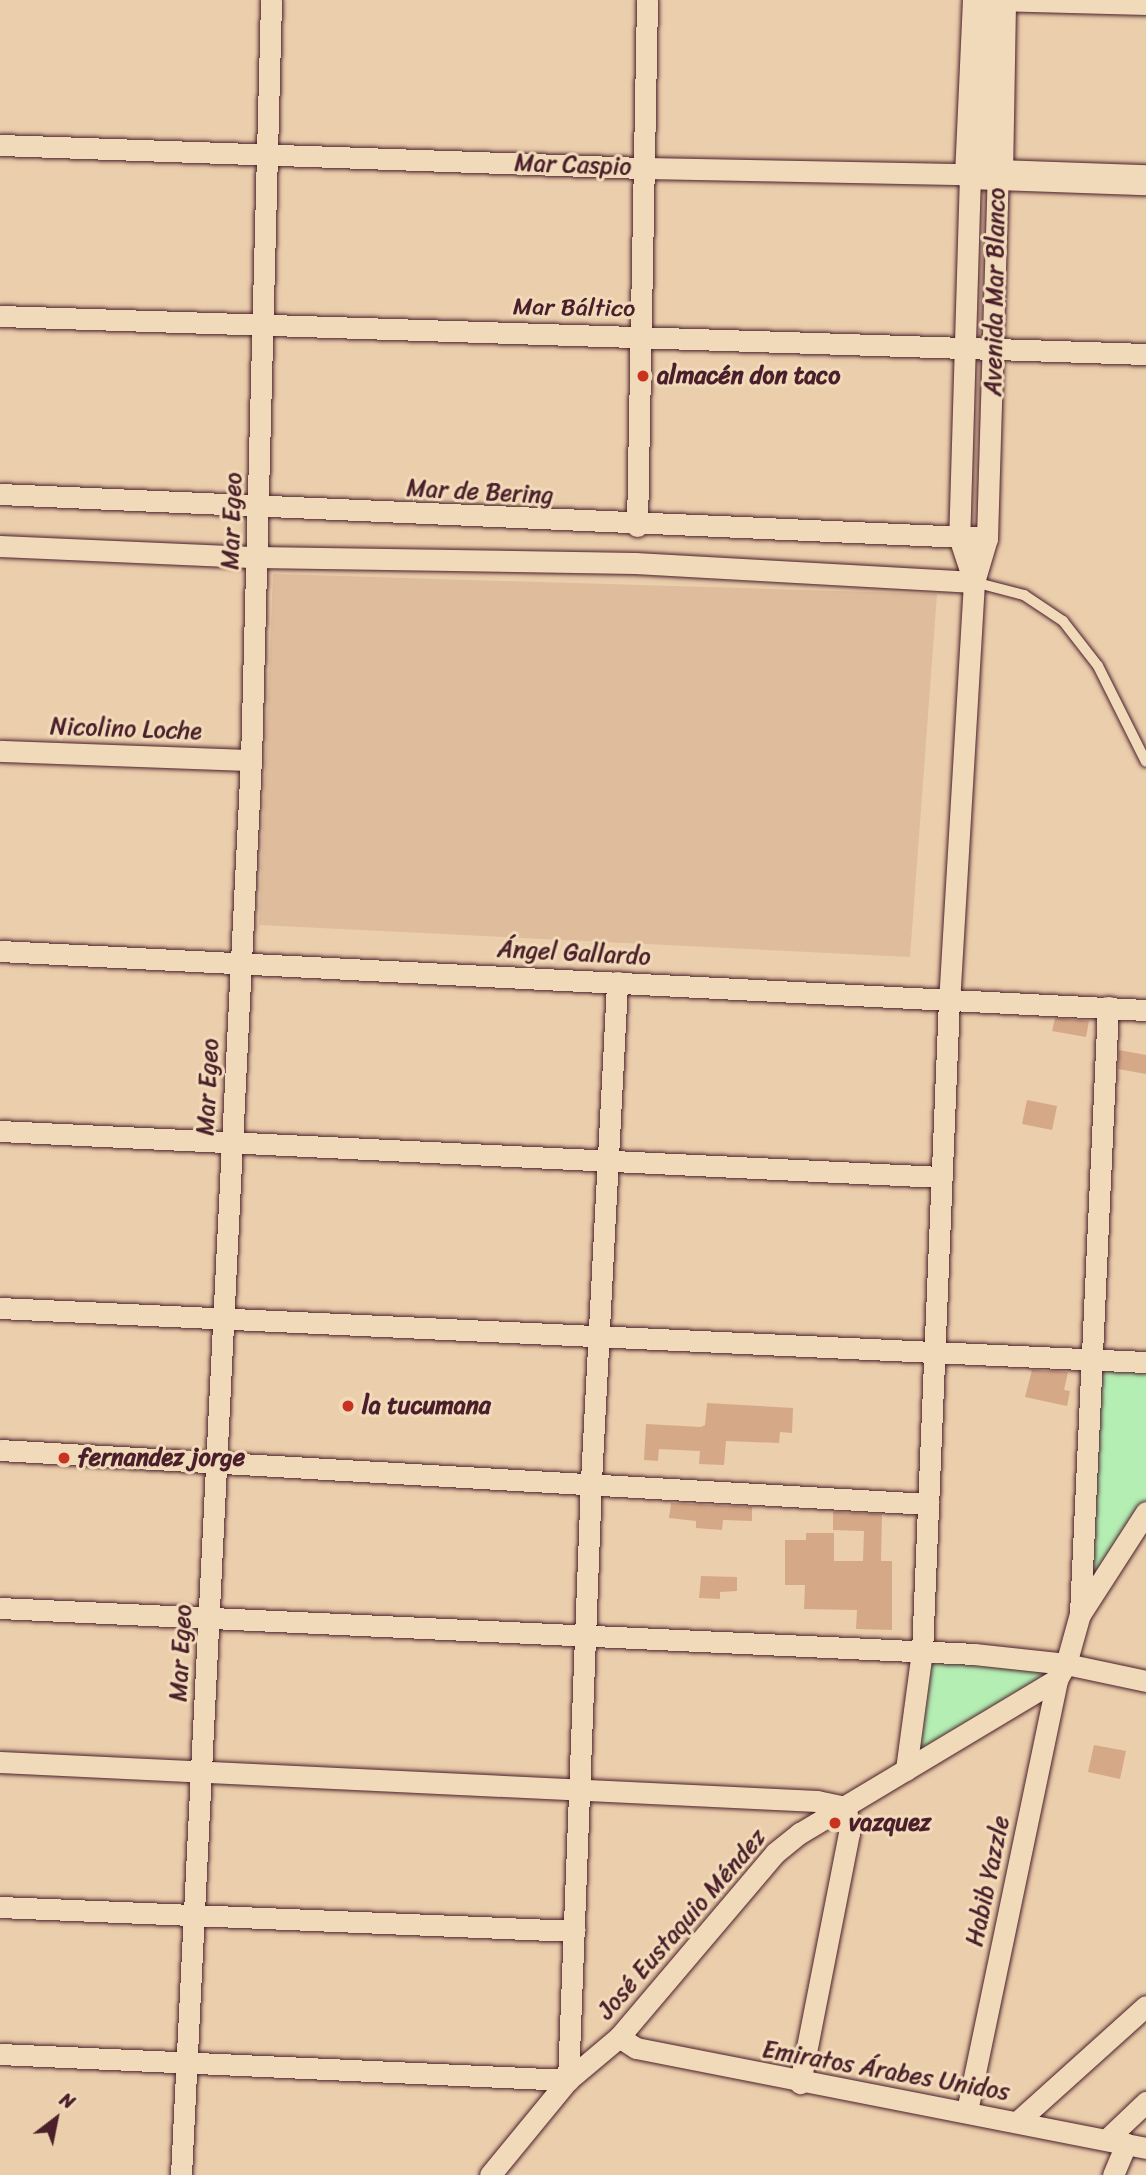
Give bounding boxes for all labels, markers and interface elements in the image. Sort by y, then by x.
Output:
street label: Mar Caspio [514,149,632,181]
street label: Avenida Mar Blanco [979,187,1011,397]
street label: Mar Báltico [512,293,636,323]
place label: almacén don taco [657,362,841,390]
marker: almacén don taco [635,368,651,384]
street label: Mar Egeo [216,472,248,570]
street label: Mar de Bering [405,474,555,510]
street label: Nicolino Loche [49,712,203,746]
street label: Ángel Gallardo [497,935,651,971]
street label: Mar Egeo [191,1037,225,1137]
place label: la tucumana [362,1392,491,1420]
marker: la tucumana [340,1398,356,1414]
place label: fernandez jorge [78,1444,245,1472]
marker: fernandez jorge [56,1450,72,1466]
street label: Mar Egeo [164,1603,198,1703]
place label: vazquez [849,1809,931,1837]
street label: Habib Yazzle [960,1813,1016,1949]
marker: vazquez [827,1815,843,1831]
street label: José Eustaquio Méndez [591,1823,773,2025]
street label: Emiratos Árabes Unidos [761,2035,1011,2107]
text: N [53,2083,82,2118]
north arrow [21,2084,91,2154]

